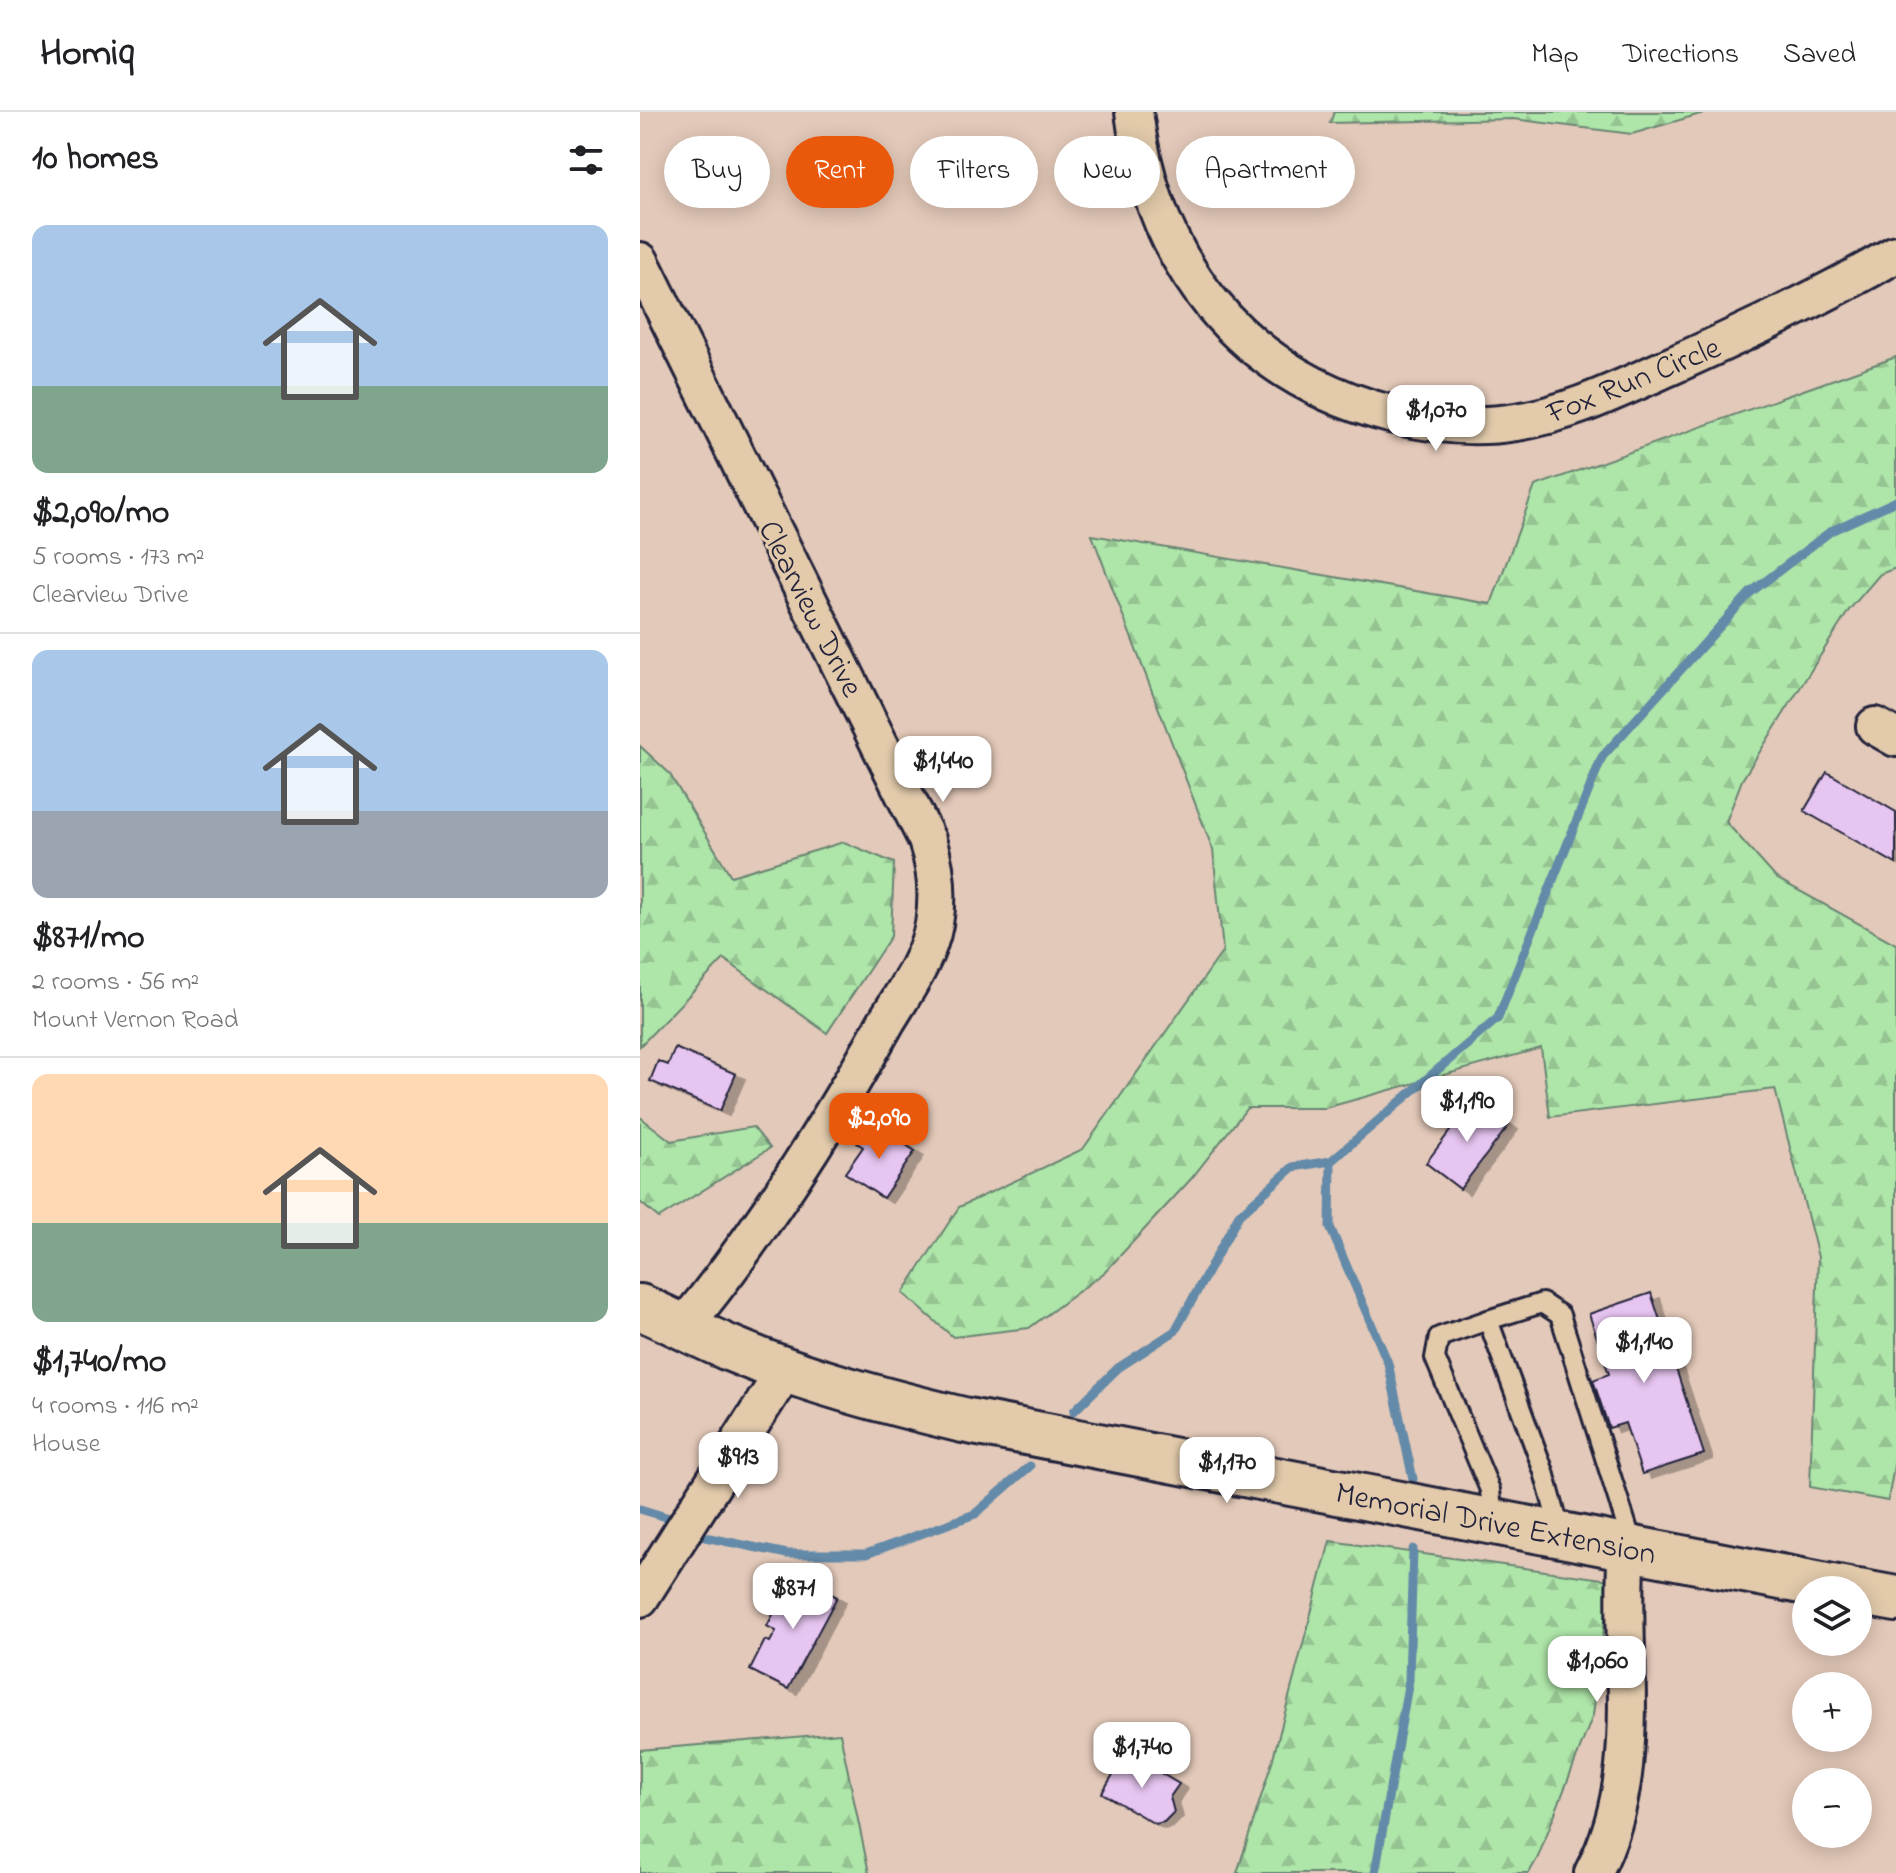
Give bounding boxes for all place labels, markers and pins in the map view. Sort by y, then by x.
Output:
pin: $1,070 [1371,385,1501,453]
pin: $1,440 [878,736,1008,804]
pin: $1,190 [1402,1076,1532,1144]
pin: $2,090 [814,1093,944,1161]
pin: $1,140 [1579,1317,1709,1385]
pin: $913 [691,1432,785,1500]
pin: $1,170 [1162,1437,1292,1505]
pin: $871 [746,1563,840,1631]
pin: $1,060 [1532,1636,1662,1704]
pin: $1,740 [1077,1722,1207,1790]

